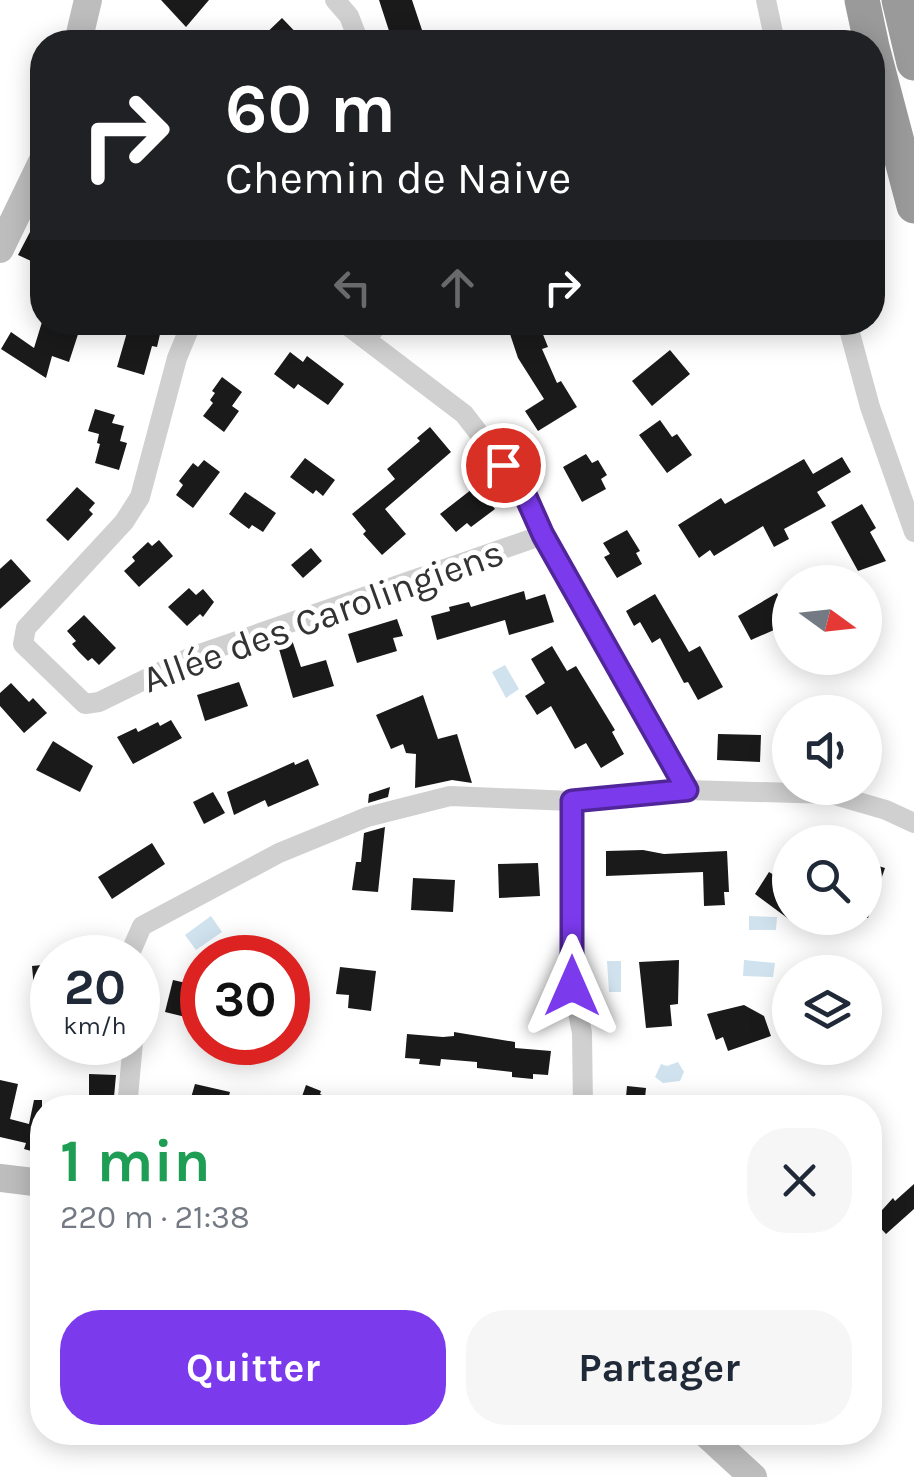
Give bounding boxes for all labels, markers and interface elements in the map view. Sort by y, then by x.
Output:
text: 60 m [225,68,396,150]
icon: right [60,70,190,200]
text: Chemin de Naive [225,152,571,204]
icon: left [325,260,380,315]
icon: ahead [430,260,485,315]
icon: right [535,260,590,315]
pin [461,423,546,508]
icon: arrive [476,438,531,493]
street label: Allée des Carolingiens [136,530,510,702]
north arrow [772,565,882,675]
map controls [772,565,882,1065]
button: sound [772,695,882,805]
button: search [772,825,882,935]
position arrow [520,934,624,1038]
speed limit sign: 30 [180,935,310,1065]
button: layers [772,955,882,1065]
text: 20 [64,958,126,1017]
text: km/h [63,1011,127,1040]
text: 1 min [60,1126,211,1196]
button: close [747,1128,852,1233]
text: 220 m · 21:38 [60,1199,250,1236]
button: Quitter [60,1310,446,1425]
button: Partager [466,1310,852,1425]

